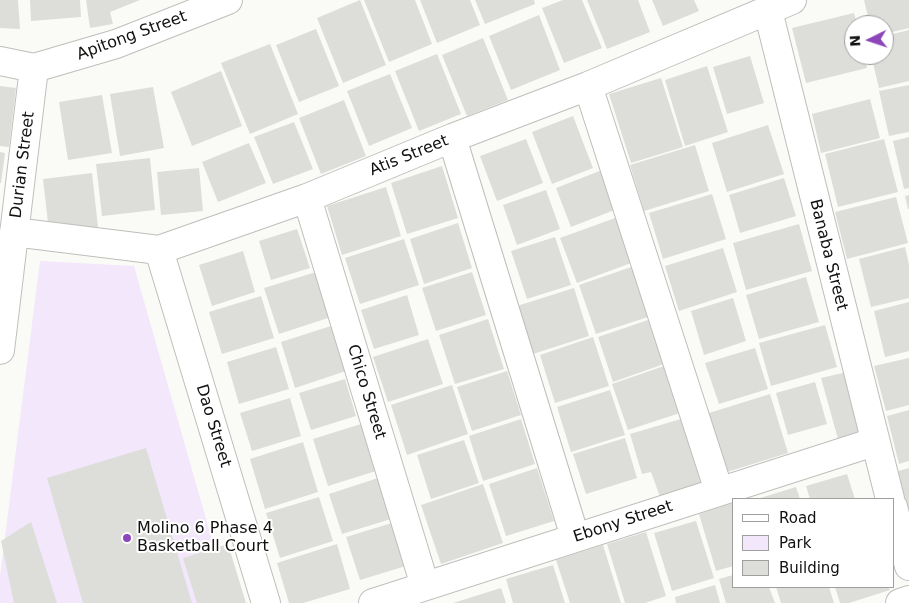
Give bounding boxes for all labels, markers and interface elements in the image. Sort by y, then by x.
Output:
street label: Apitong Street [74,7,190,65]
north arrow [844,15,894,65]
text: N [847,35,863,47]
street label: Durian Street [7,111,39,219]
street label: Atis Street [367,131,451,181]
street label: Banaba Street [805,197,851,313]
street label: Chico Street [342,342,390,442]
street label: Dao Street [191,382,235,470]
street label: Ebony Street [571,497,675,547]
legend [732,498,894,588]
text: Road [779,509,817,527]
place label: Molino 6 Phase 4 Basketball Court [137,519,273,557]
marker: Molino 6 Phase 4 Basketball Court [121,532,133,544]
text: Park [779,534,811,552]
text: Building [779,559,840,577]

